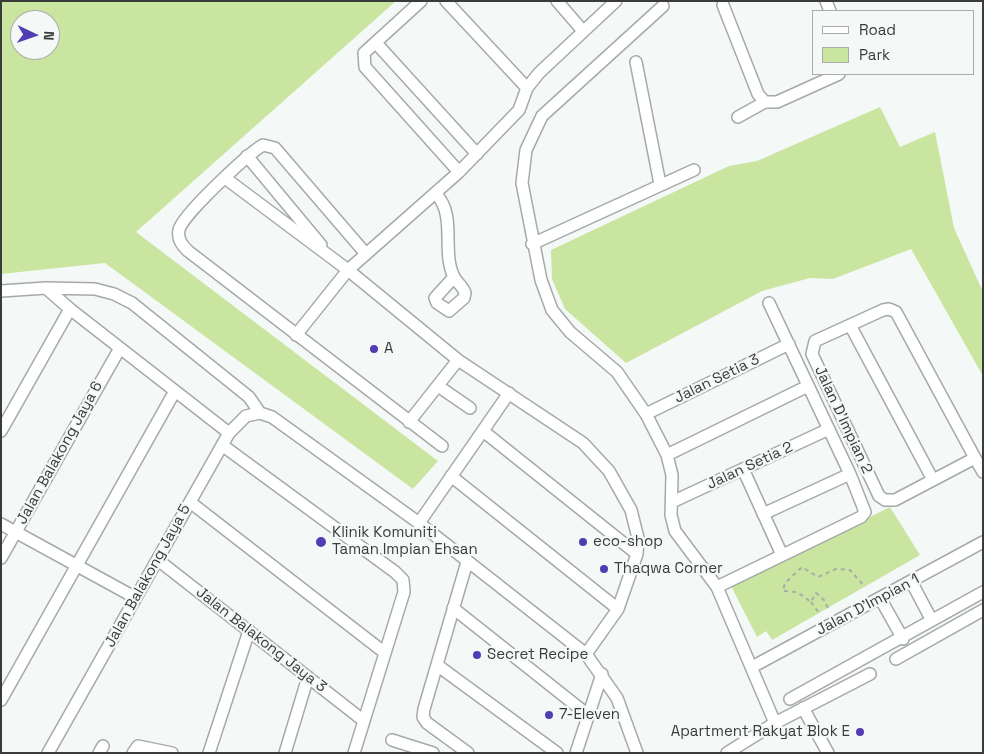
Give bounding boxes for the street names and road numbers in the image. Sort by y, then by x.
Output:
street label: Jalan Setia 3 [672,351,762,407]
street label: Jalan D'Impian 2 [810,363,876,477]
street label: Jalan Balakong Jaya 6 [13,378,107,528]
street label: Jalan Setia 2 [704,438,796,494]
street label: Jalan Balakong Jaya 5 [101,501,195,651]
street label: Jalan D'Impian 1 [813,570,923,640]
street label: Jalan Balakong Jaya 3 [192,583,330,697]

